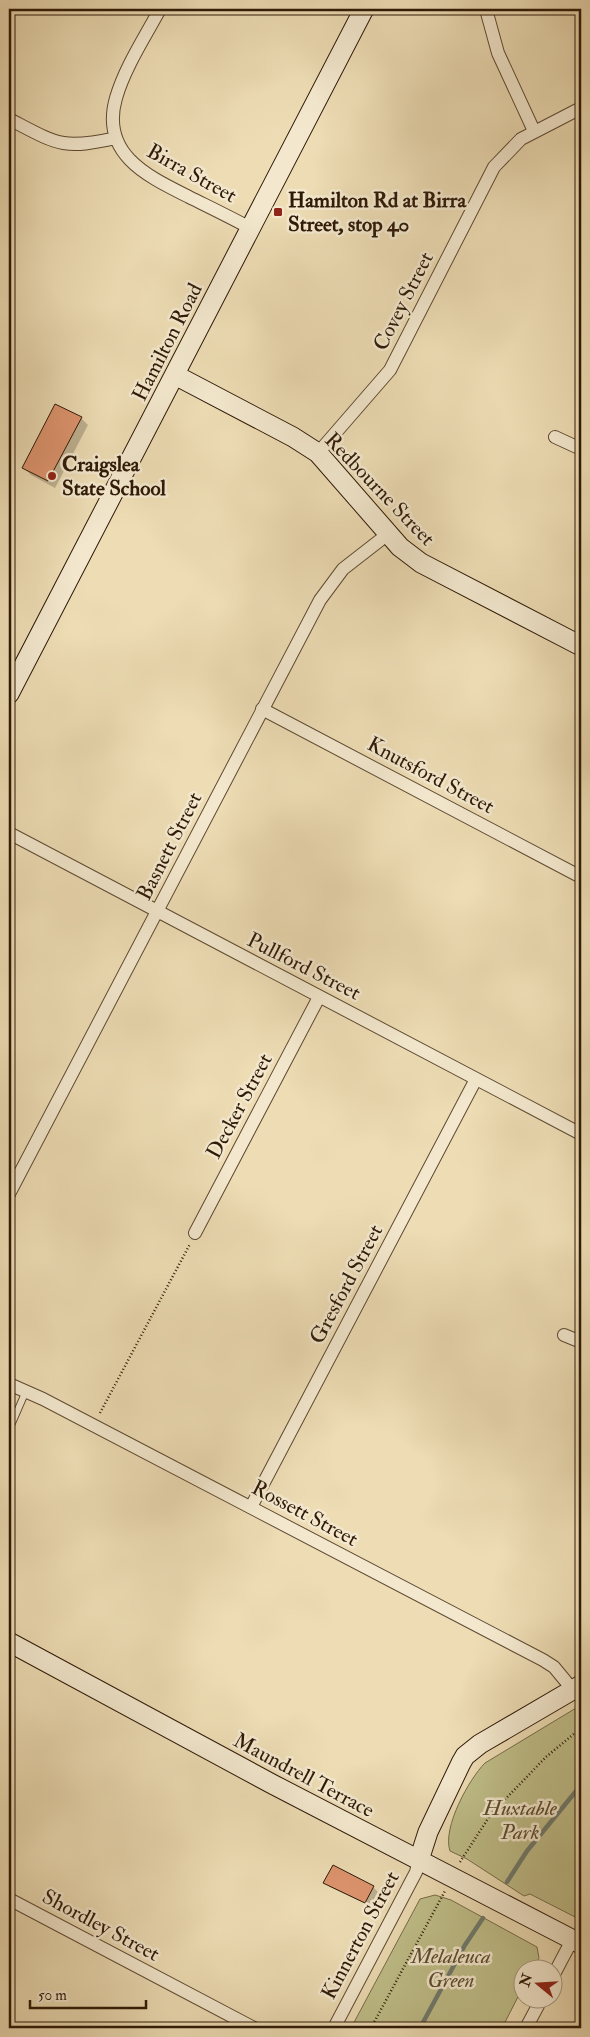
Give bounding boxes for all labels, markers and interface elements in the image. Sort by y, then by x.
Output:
street label: Birra Street [142,138,242,209]
place label: Hamilton Rd at Birra Street, stop 40 [288,187,467,238]
marker: Hamilton Rd at Birra Street, stop 40 [272,206,284,218]
street label: Covey Street [367,247,440,355]
street label: Hamilton Road [126,278,209,406]
street label: Redbourne Street [319,427,441,552]
place label: Craigslea State School [62,451,166,502]
marker: Craigslea State School [46,470,58,482]
street label: Knutsford Street [363,731,499,820]
street label: Basnett Street [131,787,208,905]
street label: Pullford Street [242,926,365,1007]
street label: Decker Street [200,1049,279,1164]
street label: Gresford Street [304,1220,389,1349]
street label: Rossett Street [247,1474,363,1553]
street label: Maundrell Terrace [229,1727,379,1824]
park label: Huxtable Park [482,1795,558,1846]
street label: Kinnerton Street [315,1866,406,2004]
street label: Shordley Street [37,1883,164,1968]
park label: Melaleuca Green [409,1943,491,1994]
north arrow [512,1960,562,2010]
text: N [516,1971,536,1990]
scale bar [30,1977,146,2009]
text: 50 m [38,1986,67,2005]

